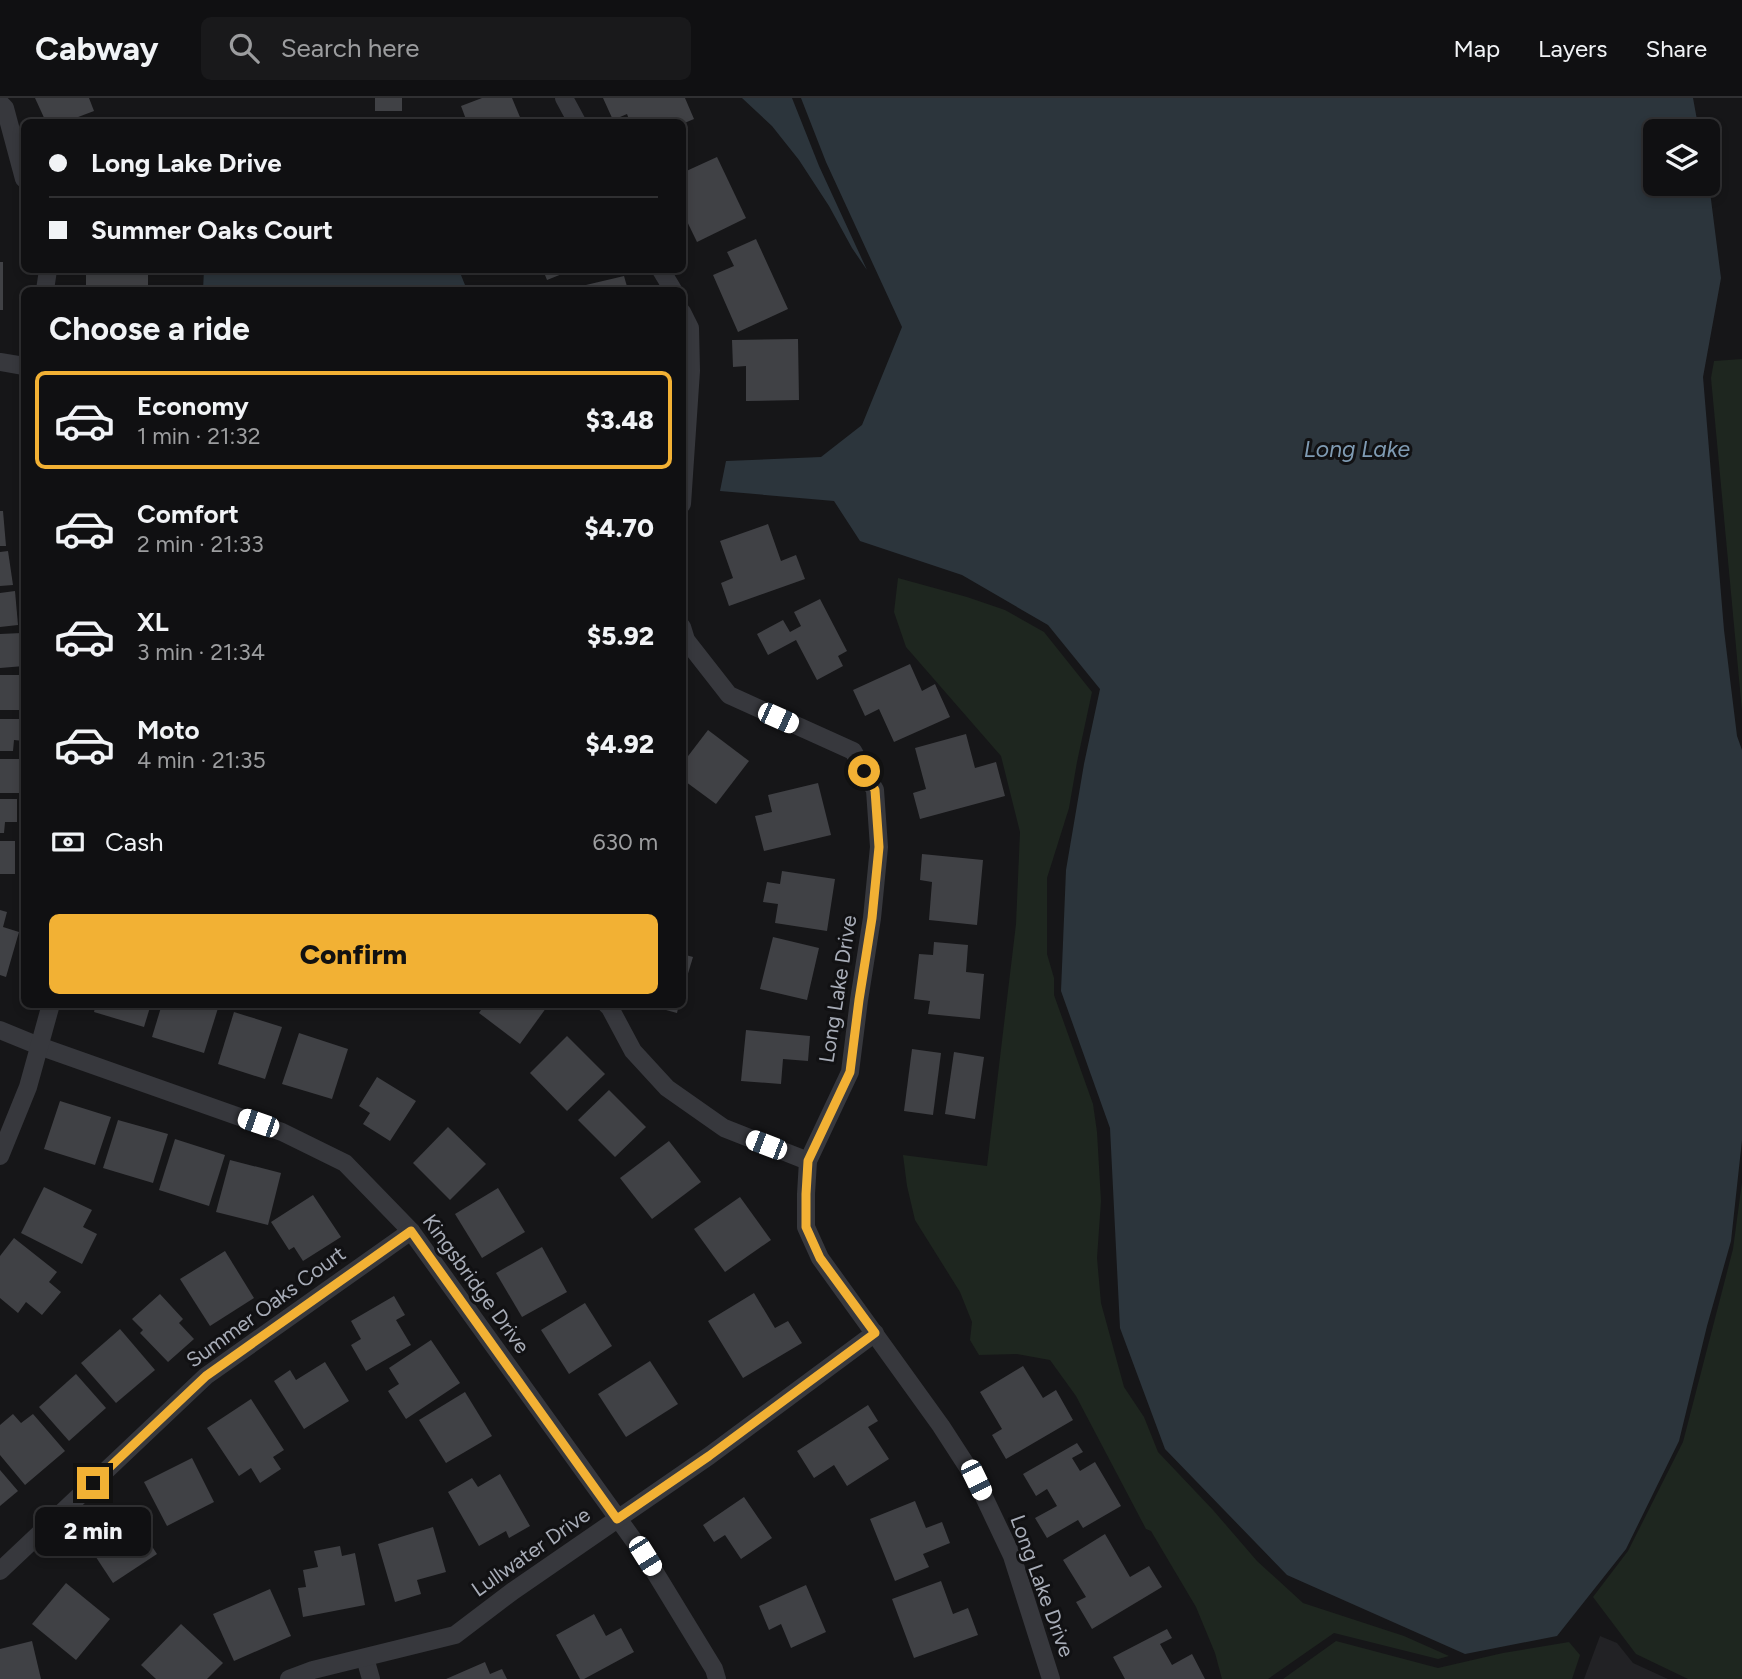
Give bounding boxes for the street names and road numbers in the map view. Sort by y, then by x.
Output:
street label: Long Lake Drive [813,913,862,1065]
street label: Kingsbridge Drive [418,1209,535,1358]
street label: Summer Oaks Court [181,1241,350,1373]
street label: Lullwater Drive [467,1501,595,1602]
street label: Long Lake Drive [1005,1511,1080,1660]

